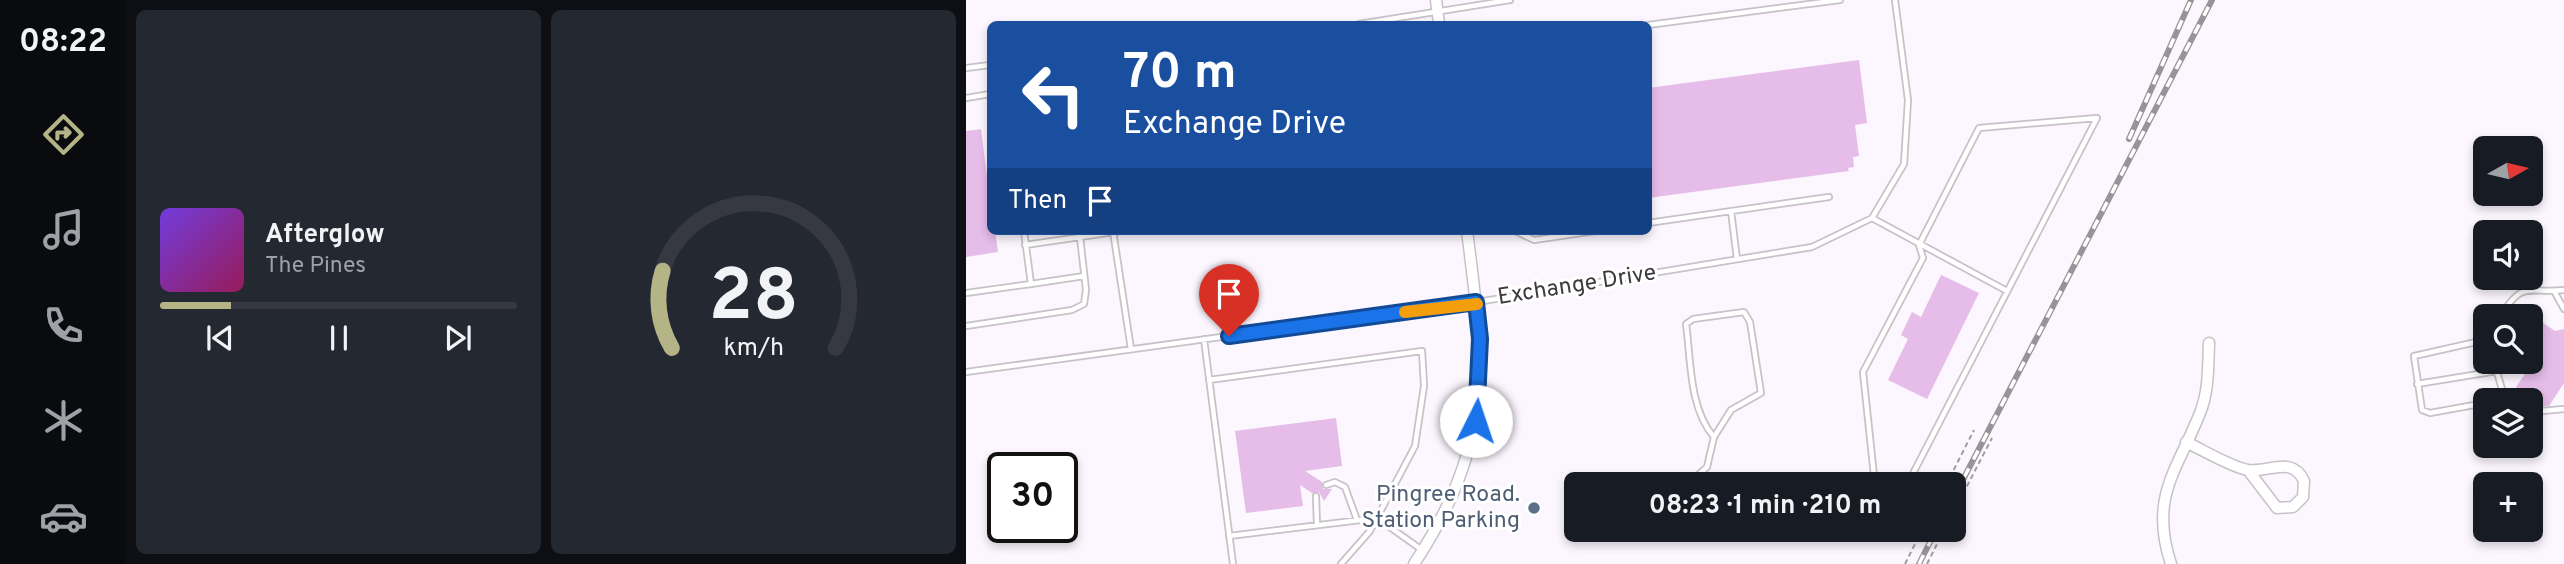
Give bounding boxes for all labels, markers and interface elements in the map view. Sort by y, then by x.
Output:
text: 08:22 [19,23,107,63]
text: 70 m [1123,44,1237,106]
icon: left [1008,49,1099,140]
text: Exchange Drive [1123,105,1346,145]
icon: directions [39,110,88,159]
north arrow [2473,136,2543,206]
map controls [2473,136,2543,542]
icon: arrive [1081,182,1119,220]
text: Then [1008,185,1067,218]
icon: music [39,205,88,254]
text: Afterglow [265,219,385,252]
button: sound [2473,220,2543,290]
text: The Pines [265,252,366,281]
text: 28 [708,254,799,346]
street label: Exchange Drive [1496,259,1658,313]
pin [1199,264,1259,336]
icon: arrive [1210,275,1248,313]
icon: phone [39,301,88,350]
button: search [2473,304,2543,374]
icon: previous [201,319,239,357]
icon: pause [320,319,358,357]
icon: next [439,319,477,357]
text: km/h [723,333,784,365]
position arrow [1439,384,1513,458]
button: layers [2473,388,2543,458]
icon: climate [39,396,88,445]
speed limit sign: 30 [987,452,1078,543]
button: + [2473,472,2543,542]
place label: Pingree Road. Station Parking [1362,481,1520,536]
text: 08:23 · 1 min · 210 m [1649,490,1881,523]
icon: car [39,492,88,541]
marker: Pingree Road. Station Parking [1526,500,1542,516]

